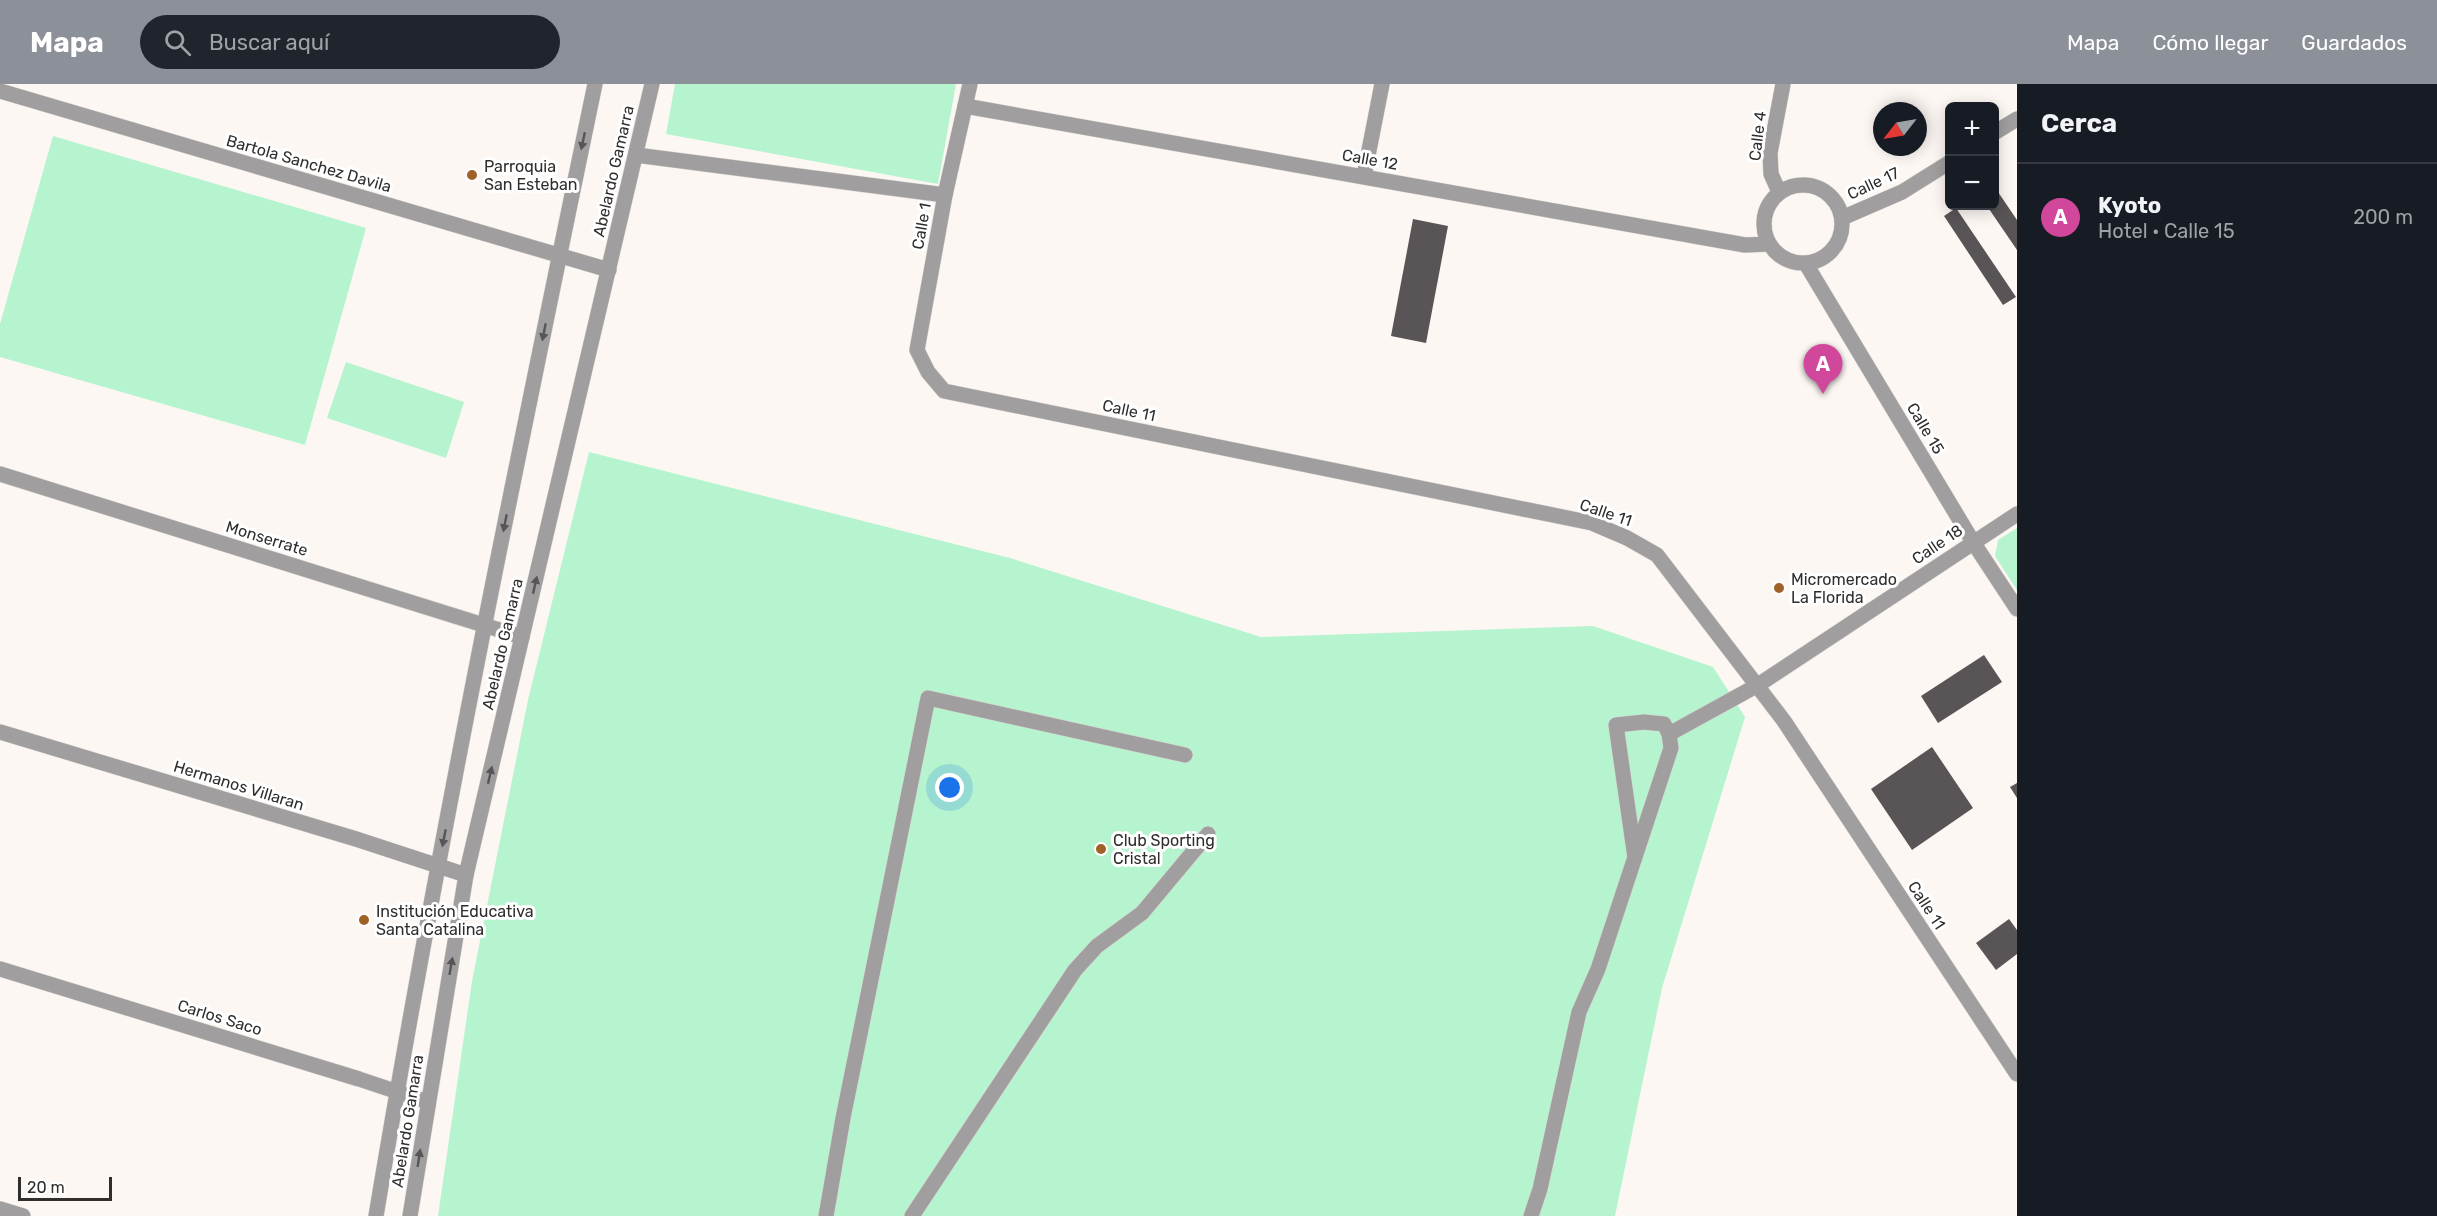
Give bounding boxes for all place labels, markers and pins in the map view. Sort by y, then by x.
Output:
place label: Parroquia San Esteban [484,157,578,194]
marker: Parroquia San Esteban [465,168,479,182]
pin: A [1804,344,1842,394]
place label: Micromercado La Florida [1791,570,1897,607]
marker: Micromercado La Florida [1772,581,1786,595]
place label: Club Sporting Cristal [1113,831,1215,868]
marker: Club Sporting Cristal [1094,842,1108,856]
place label: Institución Educativa Santa Catalina [376,902,534,939]
marker: Institución Educativa Santa Catalina [357,913,371,927]

